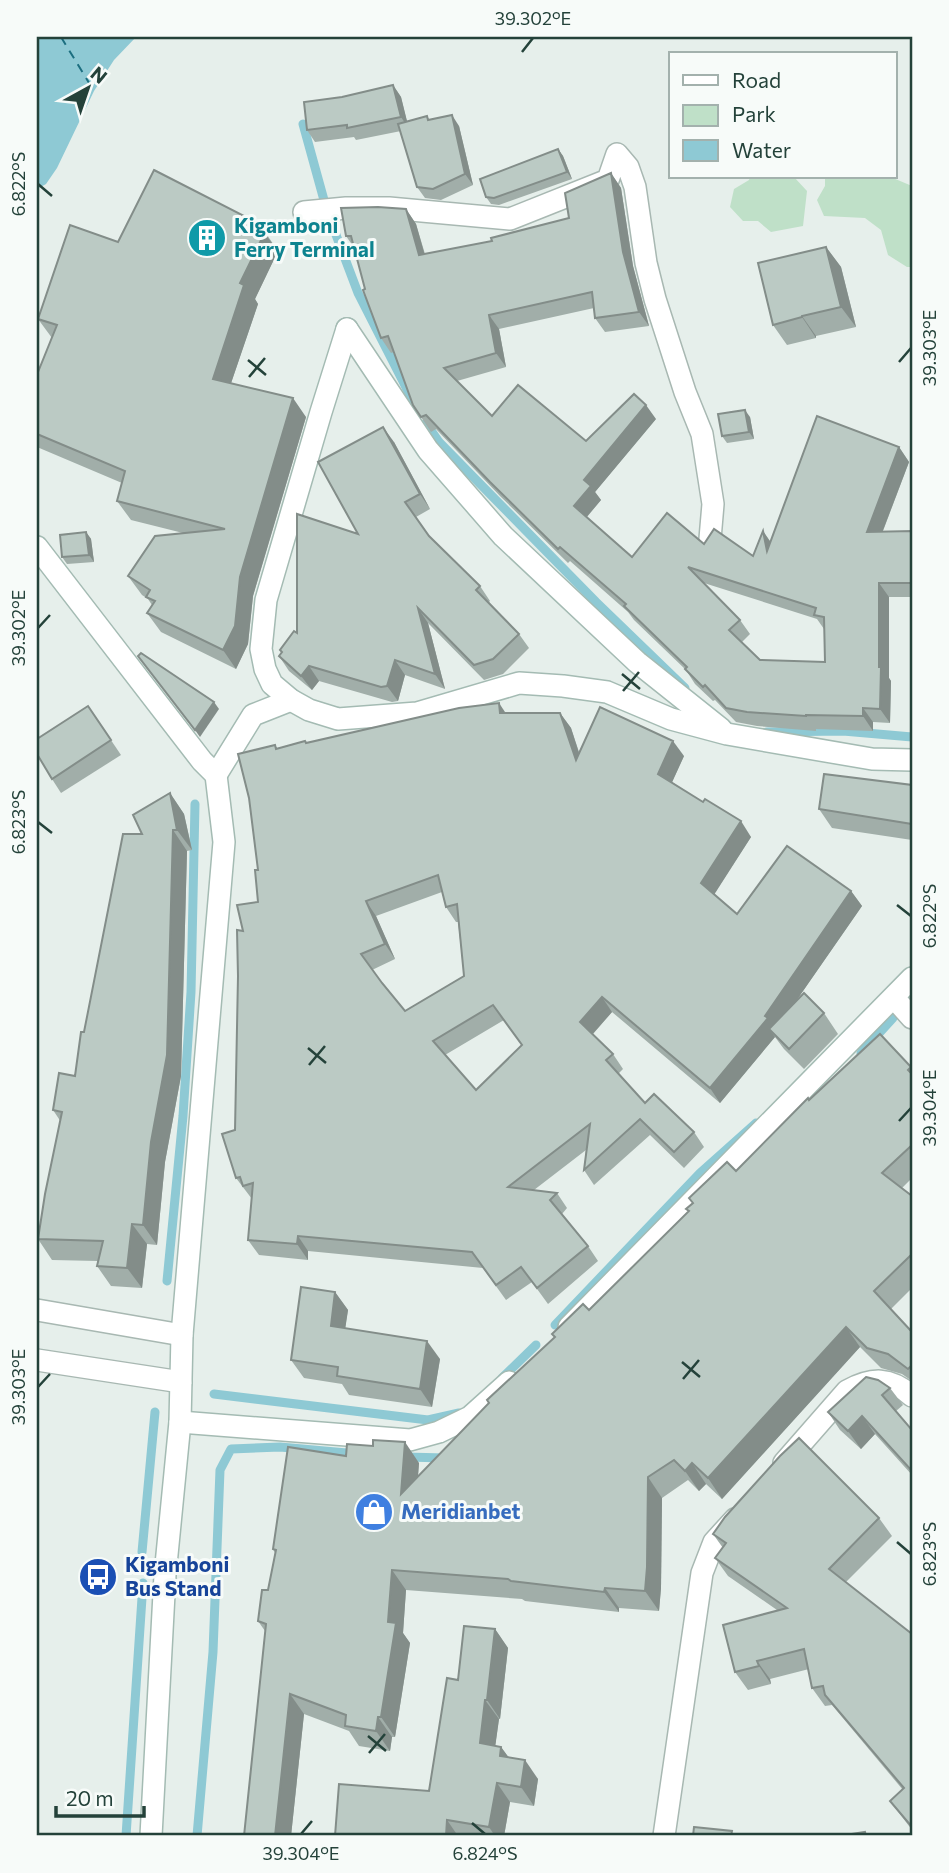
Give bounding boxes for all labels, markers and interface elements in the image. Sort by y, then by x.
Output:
text: 39.302°E [495,7,571,29]
north arrow [52,52,122,122]
legend [669,52,897,178]
text: N [86,61,112,88]
text: Road [732,67,781,92]
text: Park [732,101,776,126]
text: Water [732,137,791,162]
text: 6.822°S [7,152,29,216]
place label: Kigamboni Ferry Terminal [234,212,375,261]
building icon: Kigamboni Ferry Terminal [186,217,228,259]
text: 39.303°E [918,310,940,386]
text: 39.302°E [7,590,29,666]
text: 6.823°S [7,790,29,854]
text: 6.822°S [918,884,940,948]
text: 39.304°E [918,1069,940,1147]
text: 39.303°E [7,1349,29,1425]
shop icon: Meridianbet [353,1491,395,1533]
place label: Meridianbet [401,1498,520,1523]
text: 6.823°S [918,1522,940,1586]
place label: Kigamboni Bus Stand [125,1551,229,1600]
bus stop icon: Kigamboni Bus Stand [77,1556,119,1598]
scale bar [56,1775,144,1819]
text: 20 m [66,1785,114,1810]
text: 39.304°E [262,1842,340,1864]
text: 6.824°S [453,1842,517,1864]

